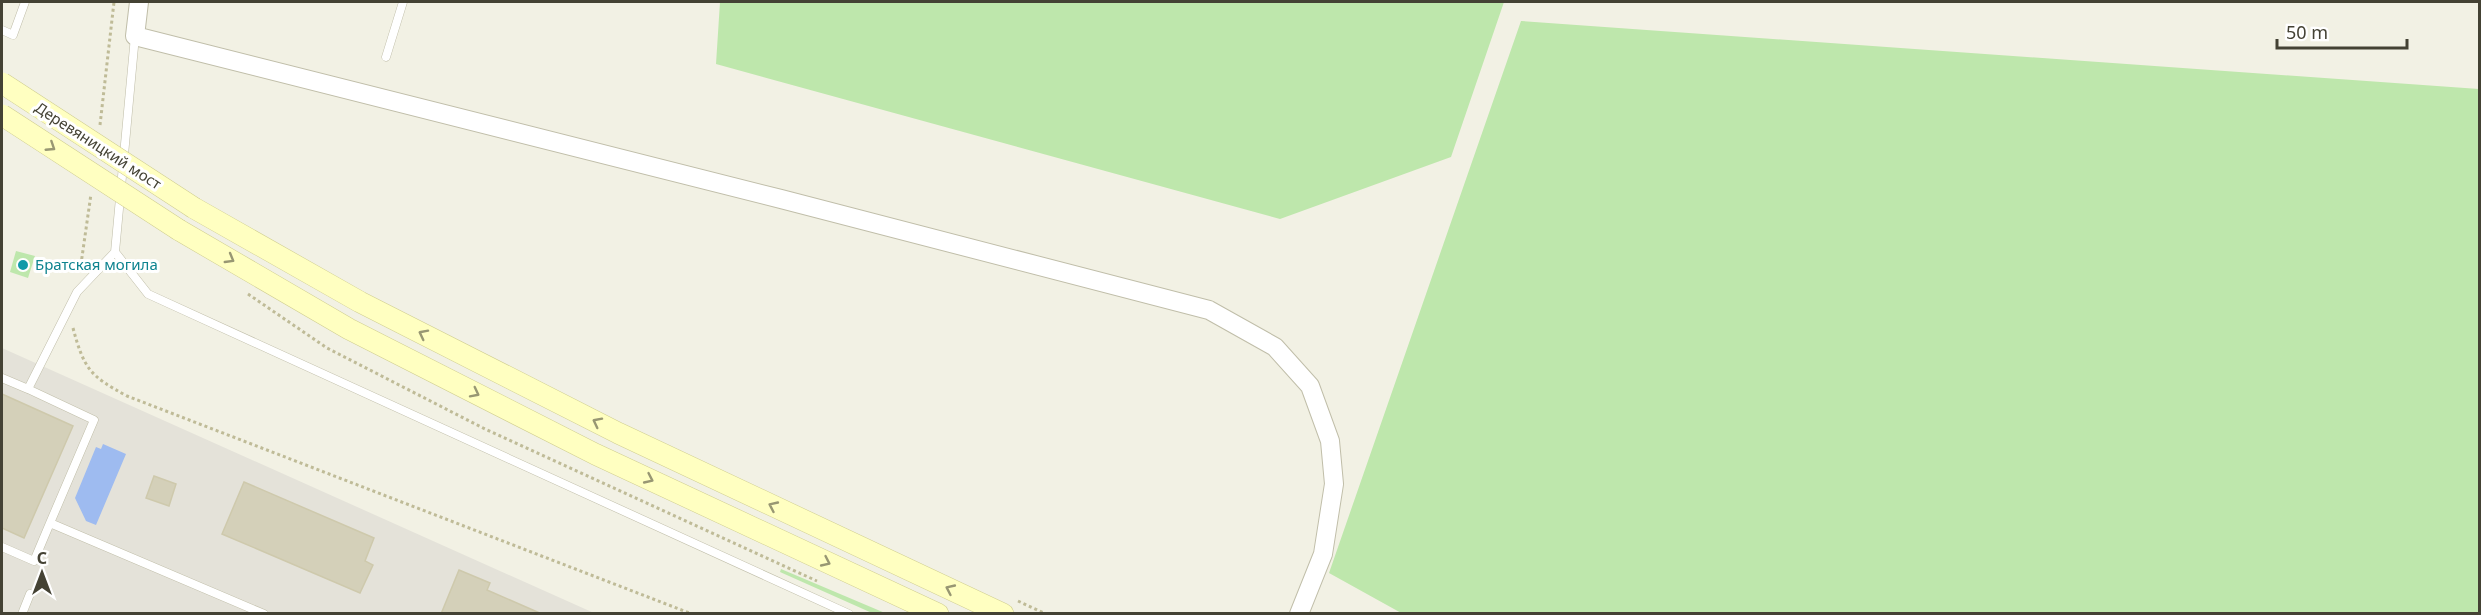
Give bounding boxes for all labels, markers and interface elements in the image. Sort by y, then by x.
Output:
scale bar [2277,12,2408,50]
text: 50 m [2286,20,2328,44]
street label: Деревяницкий мост [32,97,166,194]
one-way arrow [44,139,55,150]
one-way arrow [224,252,234,264]
place label: Братская могила [35,254,158,274]
marker: Братская могила [16,258,30,272]
one-way arrow [419,330,429,341]
one-way arrow [468,385,479,397]
one-way arrow [592,418,603,430]
one-way arrow [643,472,654,484]
one-way arrow [768,502,779,514]
north arrow [12,543,72,603]
text: С [37,547,47,569]
one-way arrow [820,554,831,566]
one-way arrow [945,584,956,596]

